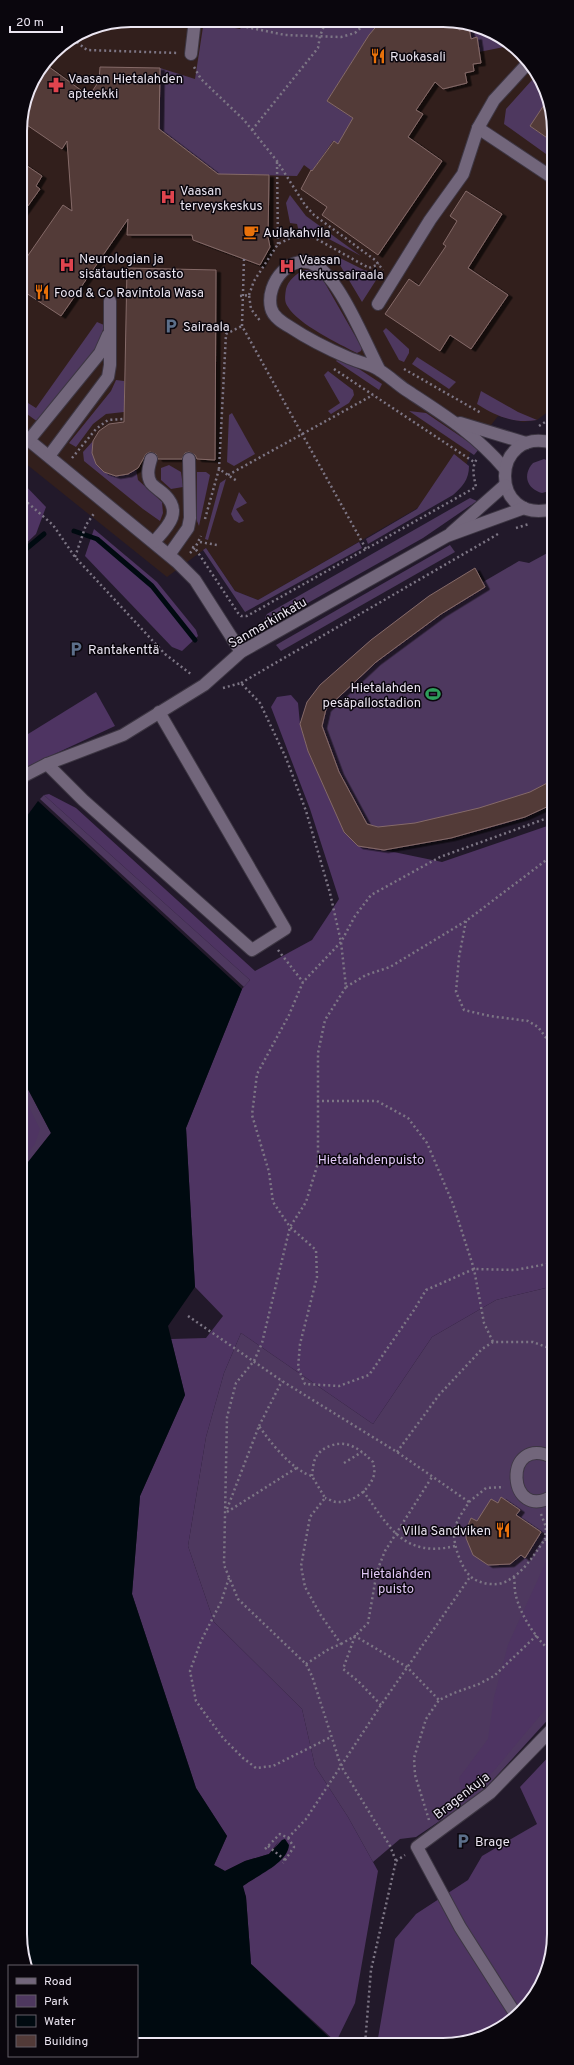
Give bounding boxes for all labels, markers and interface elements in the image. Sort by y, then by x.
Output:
scale bar [10,8,62,34]
text: 20 m [16,15,44,31]
restaurant icon: Ruokasali [369,47,387,65]
place label: Ruokasali [390,50,446,66]
place label: Vaasan Hietalahden apteekki [68,72,183,103]
pharmacy icon: Vaasan Hietalahden apteekki [47,76,65,94]
place label: Vaasan terveyskeskus [180,184,263,215]
hospital icon: Vaasan terveyskeskus [159,188,177,206]
cafe icon: Aulakahvila [242,223,260,241]
place label: Aulakahvila [263,226,330,242]
place label: Neurologian ja sisätautien osasto [79,252,184,283]
place label: Vaasan keskussairaala [299,253,384,284]
hospital icon: Neurologian ja sisätautien osasto [58,256,76,274]
hospital icon: Vaasan keskussairaala [278,257,296,275]
restaurant icon: Food & Co Ravintola Wasa [33,283,51,301]
place label: Food & Co Ravintola Wasa [54,286,204,302]
parking icon: Sairaala [162,317,180,335]
place label: Sairaala [183,320,230,336]
street label: Sanmarkinkatu [226,595,310,653]
parking icon: Rantakenttä [67,640,85,658]
place label: Rantakenttä [88,643,159,659]
place label: Hietalahden pesäpallostadion [323,681,421,712]
sports icon: Hietalahden pesäpallostadion [424,685,442,703]
park label: Hietalahdenpuisto [318,1153,424,1169]
restaurant icon: Villa Sandviken [494,1521,512,1539]
place label: Villa Sandviken [402,1524,491,1540]
park label: Hietalahden puisto [361,1567,431,1598]
street label: Bragenkuja [431,1770,493,1823]
parking icon: Brage [454,1832,472,1850]
place label: Brage [475,1835,510,1851]
legend [8,1965,138,2057]
text: Road [44,1974,72,1990]
text: Park [44,1994,69,2010]
text: Water [44,2014,76,2030]
text: Building [44,2034,88,2050]

